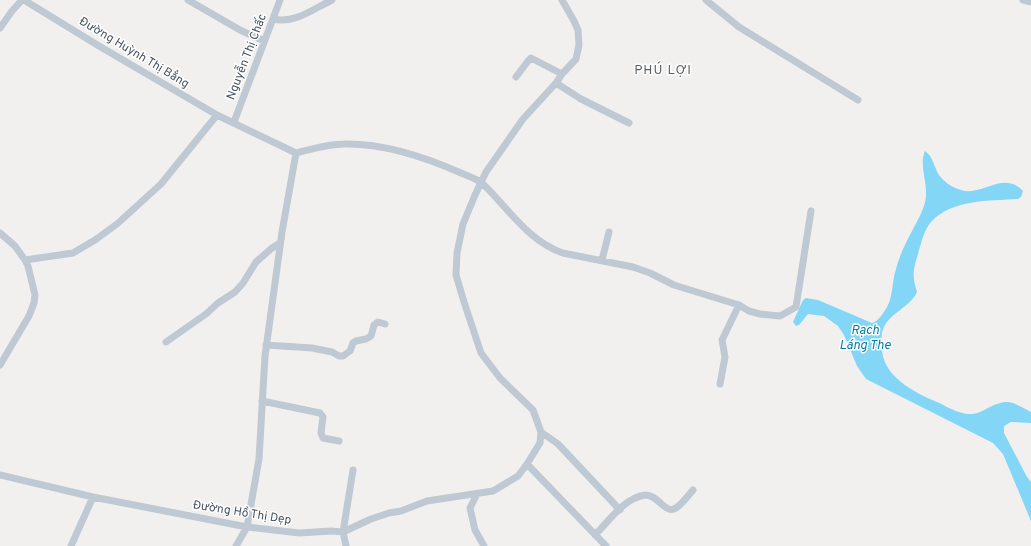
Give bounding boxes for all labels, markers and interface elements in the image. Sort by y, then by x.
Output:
street label: Nguyễn Thị Chấc [223,12,271,102]
street label: Đường Huỳnh Thị Bẳng [76,14,192,92]
district label: PHÚ LỢI [634,61,692,79]
water label: Rạch Láng The [839,323,891,354]
street label: Đường Hồ Thị Dẹp [192,497,293,529]

